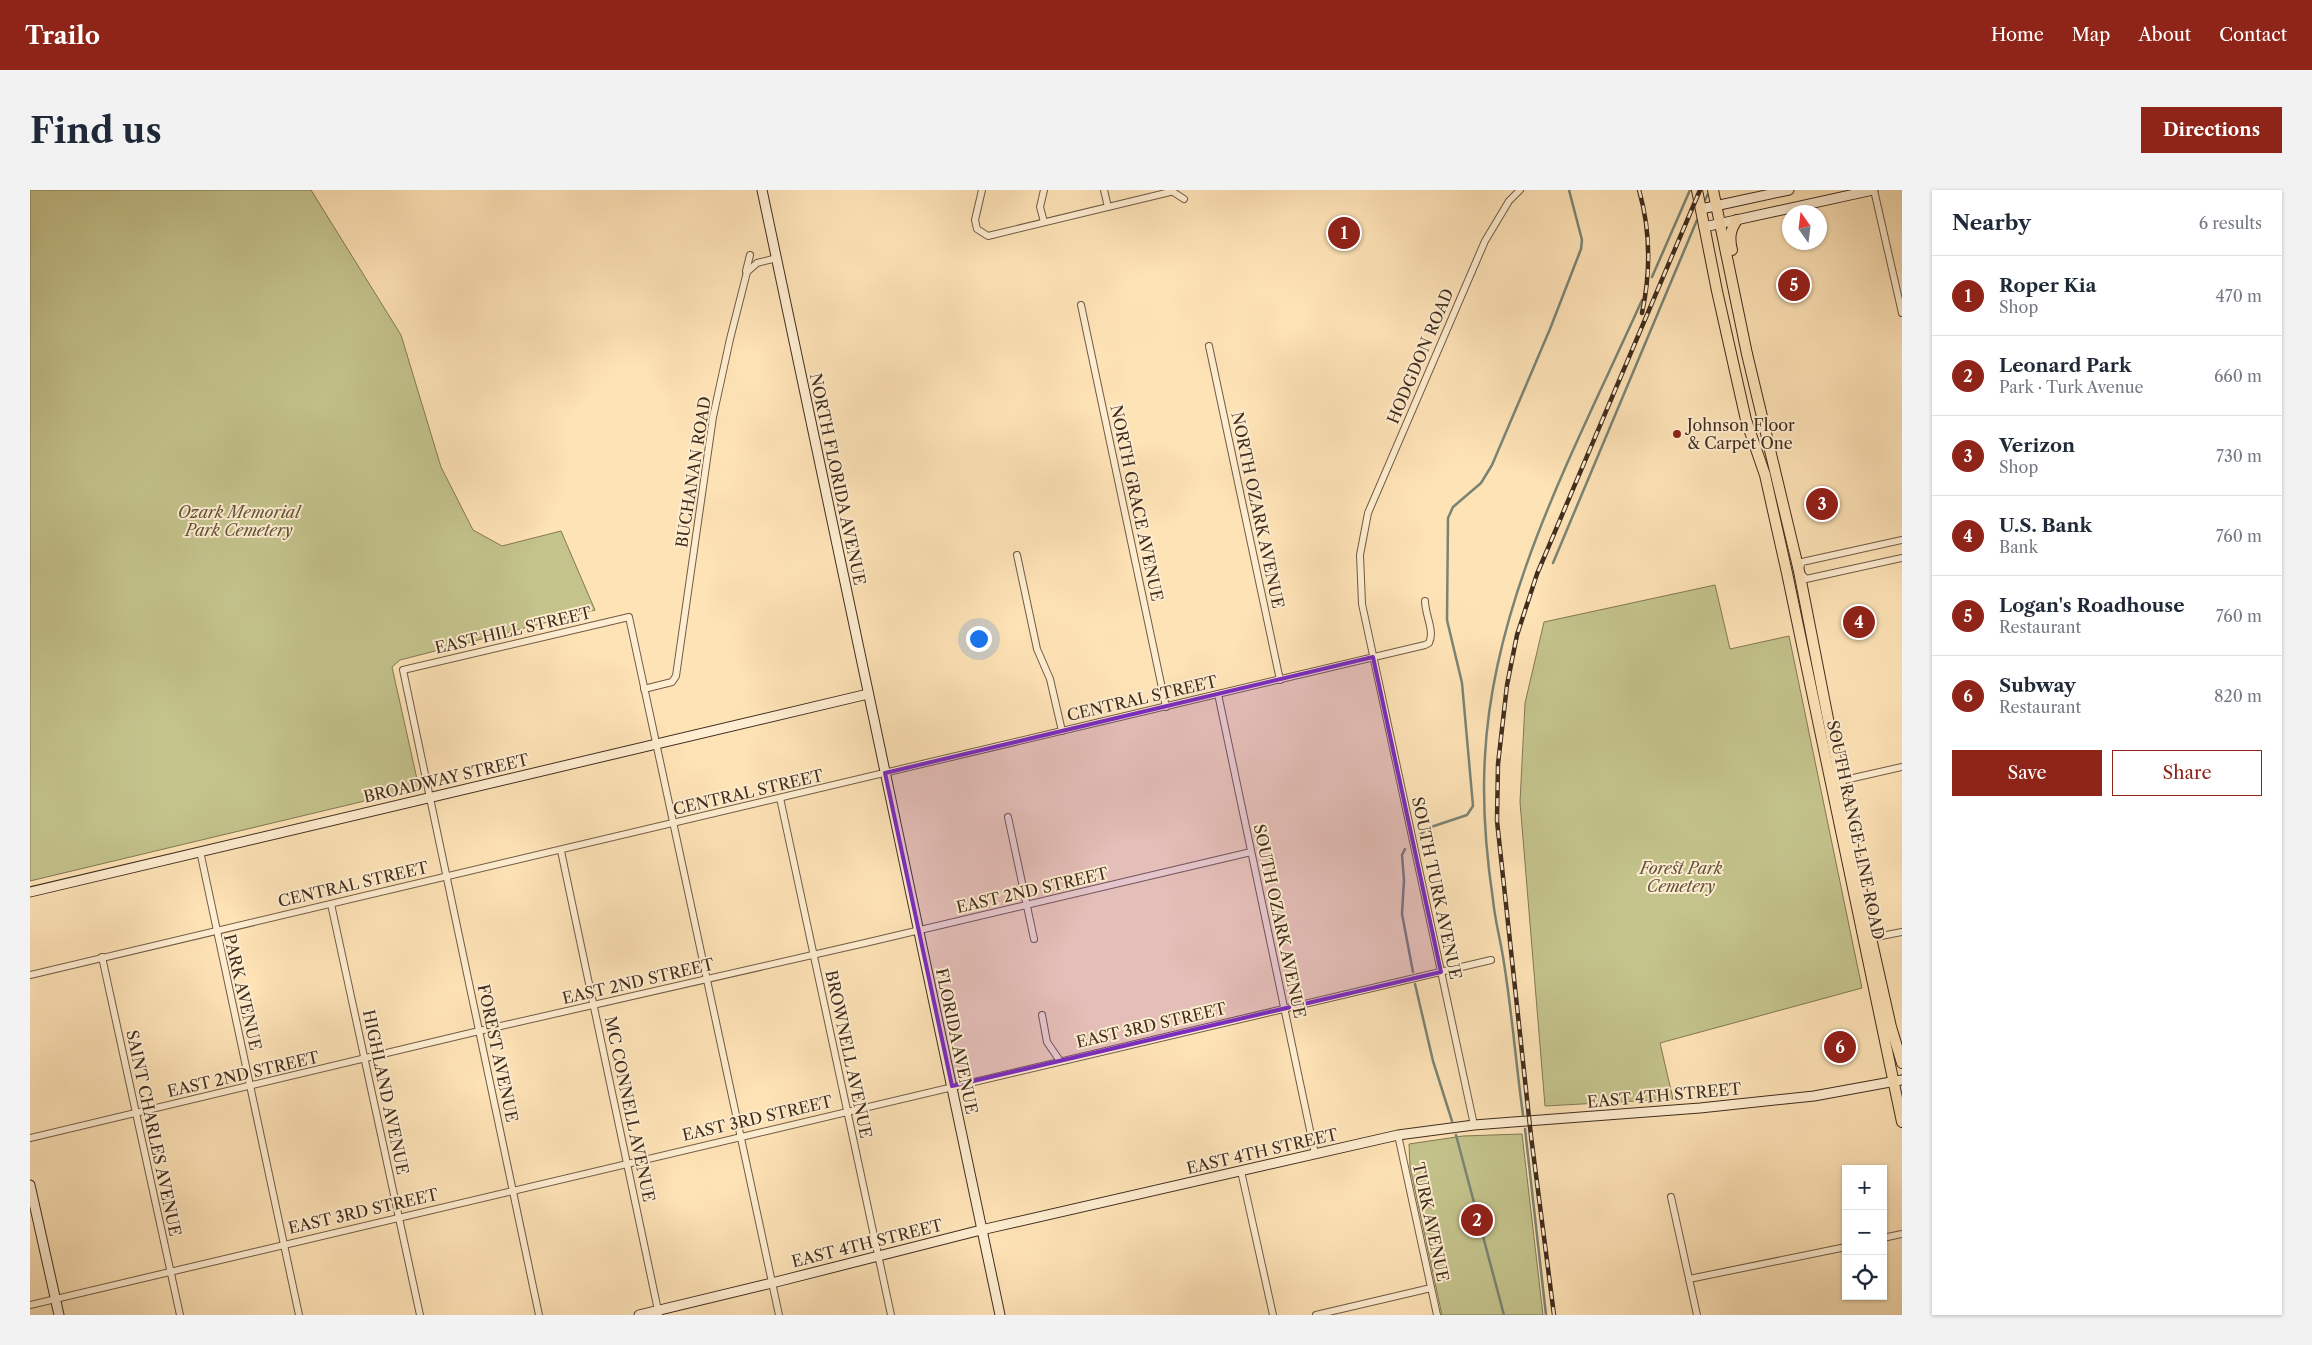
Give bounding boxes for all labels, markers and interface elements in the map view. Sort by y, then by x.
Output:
text: Trailo [25,21,100,50]
text: Home [1991,24,2044,46]
text: Map [2072,24,2110,46]
text: About [2138,24,2191,46]
text: Contact [2219,24,2287,46]
button: Directions [2141,107,2282,153]
text: Find us [30,109,162,152]
north arrow [1782,205,1827,250]
text: Nearby [1952,210,2031,235]
text: 6 results [2199,213,2262,233]
pin: 1 [1328,214,1360,252]
pin: 5 [1778,266,1810,304]
text: Roper Kia [1999,274,2096,297]
street label: HODGDON ROAD [1382,285,1458,427]
text: 1 [1964,286,1972,306]
text: 470 m [2216,286,2262,306]
text: Shop [1999,297,2038,317]
text: Leonard Park [1999,354,2132,377]
text: 2 [1963,366,1973,386]
text: 660 m [2214,366,2262,386]
street label: NORTH FLORIDA AVENUE [806,371,870,587]
text: Park · Turk Avenue [1999,377,2143,397]
street label: BUCHANAN ROAD [671,395,715,549]
street label: NORTH GRACE AVENUE [1106,403,1168,603]
street label: NORTH OZARK AVENUE [1227,410,1289,610]
place label: Johnson Floor & Carpet One [1684,415,1795,453]
marker: Johnson Floor & Carpet One [1671,428,1683,440]
text: Verizon [1999,434,2075,457]
text: 3 [1963,446,1973,466]
text: 730 m [2216,446,2262,466]
text: Shop [1999,457,2038,477]
pin: 3 [1806,485,1838,523]
park label: Ozark Memorial Park Cemetery [178,502,302,540]
text: U.S. Bank [1999,514,2092,537]
text: 4 [1963,526,1973,546]
text: 760 m [2216,526,2262,546]
text: Bank [1999,537,2038,557]
text: Logan's Roadhouse [1999,594,2184,617]
street label: EAST HILL STREET [433,602,593,658]
pin: 4 [1843,603,1875,641]
text: 5 [1964,606,1972,626]
text: 760 m [2216,606,2262,626]
text: Restaurant [1999,617,2081,637]
your location [966,626,992,652]
street label: CENTRAL STREET [1065,671,1219,725]
text: Subway [1999,674,2076,697]
text: 6 [1963,686,1973,706]
text: 820 m [2214,686,2262,706]
text: Restaurant [1999,697,2081,717]
street label: SOUTH RANGE LINE ROAD [1823,718,1889,942]
street label: BROADWAY STREET [361,749,531,807]
button: Save [1952,750,2102,796]
button: Share [2112,750,2262,796]
street label: CENTRAL STREET [671,765,825,819]
street label: SOUTH TURK AVENUE [1408,795,1466,981]
street label: SOUTH OZARK AVENUE [1250,822,1310,1020]
street label: CENTRAL STREET [276,857,430,911]
park label: Forest Park Cemetery [1638,858,1723,896]
street label: EAST 2ND STREET [954,863,1110,917]
street label: PARK AVENUE [220,932,266,1052]
street label: EAST 2ND STREET [560,954,716,1008]
street label: FLORIDA AVENUE [932,966,982,1116]
street label: BROWNELL AVENUE [821,968,877,1140]
street label: FOREST AVENUE [474,982,522,1124]
street label: EAST 3RD STREET [1074,998,1228,1052]
street label: HIGHLAND AVENUE [359,1008,413,1176]
street label: MC CONNELL AVENUE [601,1014,659,1204]
street label: SAINT CHARLES AVENUE [122,1028,186,1238]
pin: 6 [1824,1028,1856,1066]
street label: EAST 2ND STREET [165,1047,321,1101]
street label: EAST 4TH STREET [1586,1078,1742,1112]
street label: EAST 3RD STREET [680,1091,834,1145]
street label: EAST 4TH STREET [1184,1124,1340,1178]
street label: TURK AVENUE [1409,1161,1453,1283]
map controls [1842,1165,1887,1300]
button: + [1842,1165,1887,1210]
street label: EAST 3RD STREET [286,1184,440,1238]
pin: 2 [1461,1201,1493,1239]
button: − [1842,1210,1887,1255]
street label: EAST 4TH STREET [789,1215,945,1271]
button: locate [1842,1255,1887,1300]

